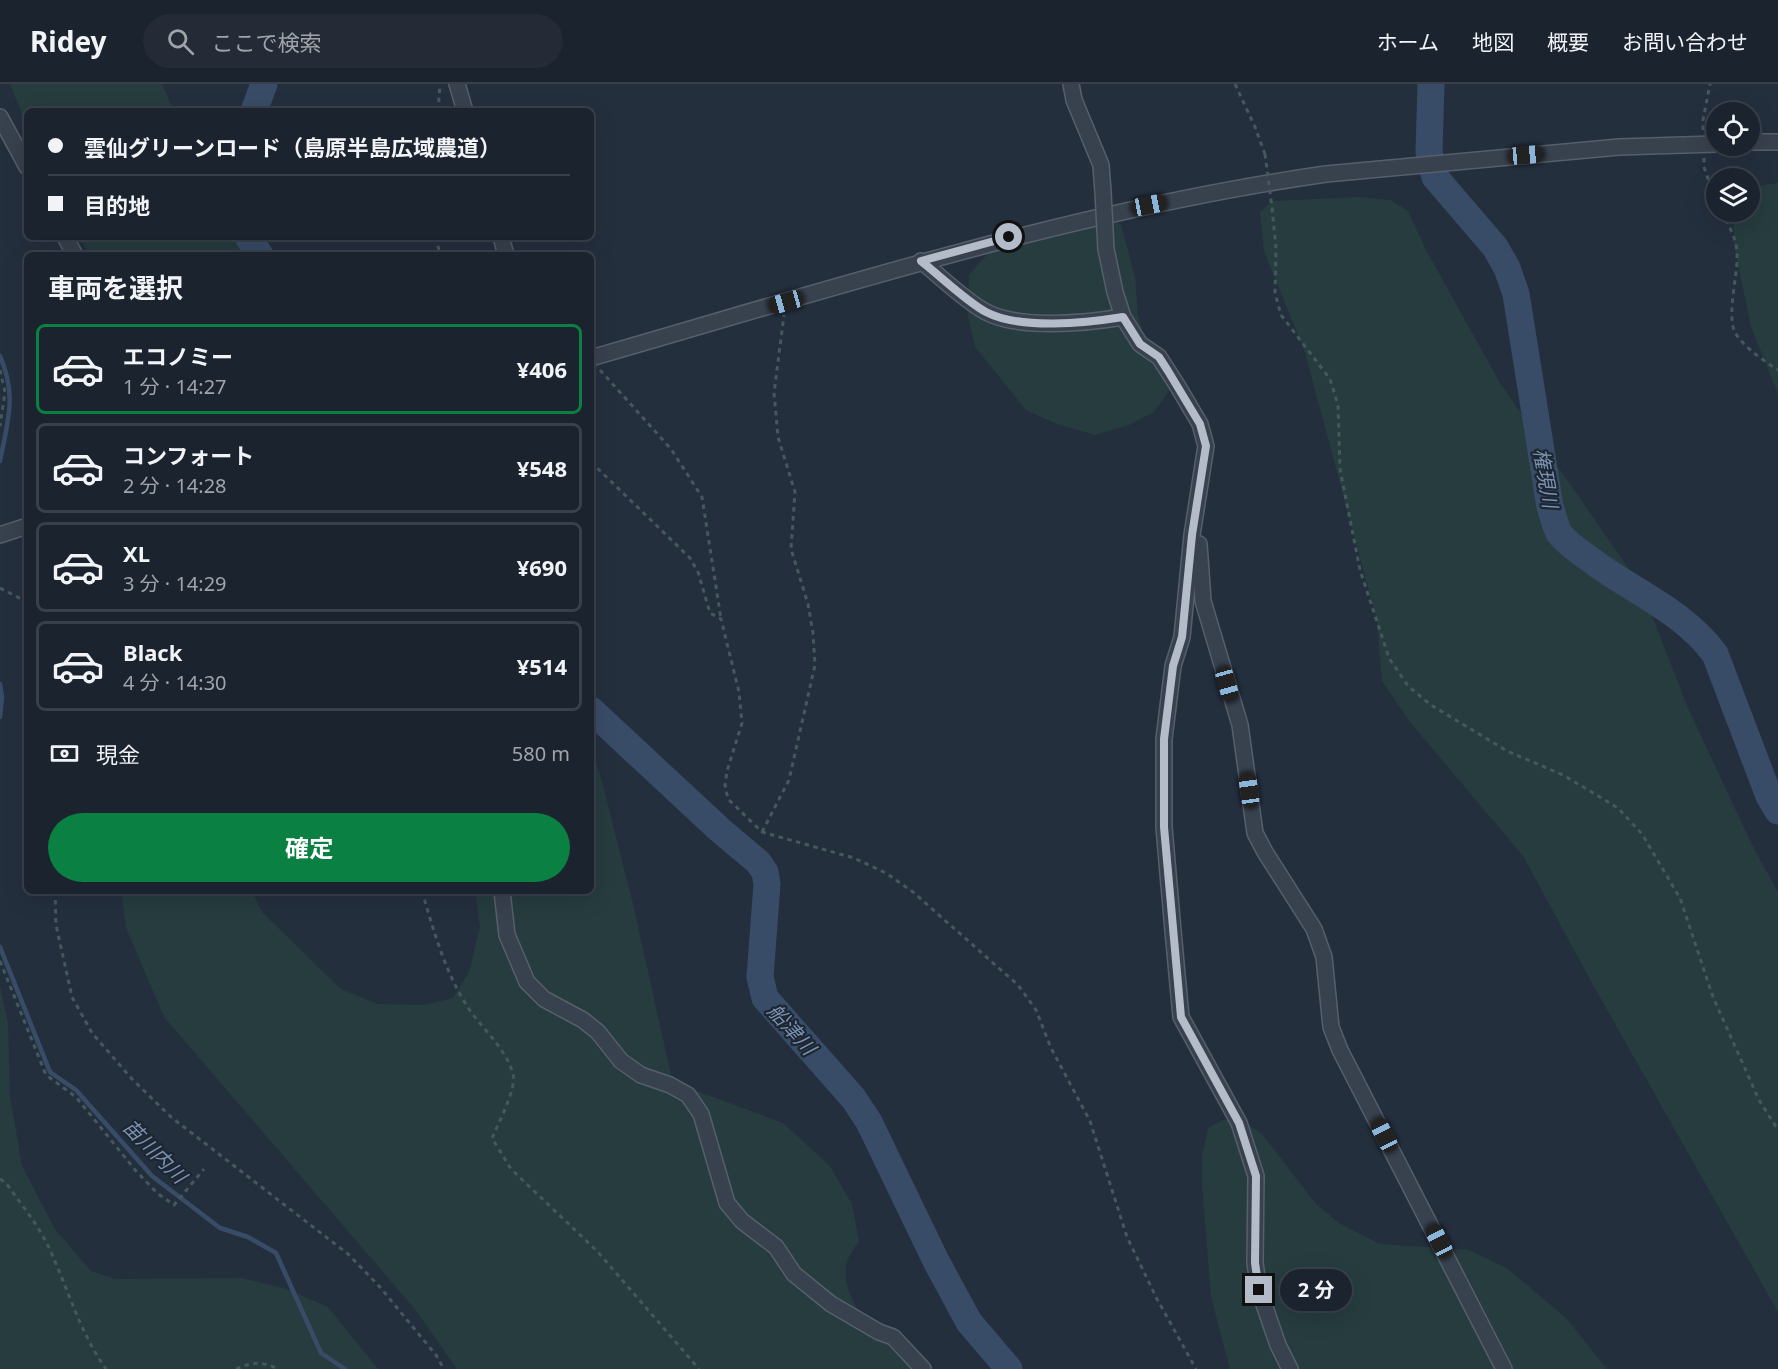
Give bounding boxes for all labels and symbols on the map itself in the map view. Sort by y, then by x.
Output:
car [1507,144,1545,166]
car [1130,193,1168,217]
route start [995,223,1022,250]
car [766,288,806,316]
water label: 権現川 [1527,446,1565,512]
car [1213,664,1241,704]
car [1238,771,1260,809]
water label: 船津川 [762,998,823,1062]
water label: 苗川内川 [117,1113,194,1190]
car [1368,1115,1400,1155]
car [1423,1221,1455,1261]
callout: 2 分 [1280,1269,1352,1311]
route end [1245,1276,1272,1303]

